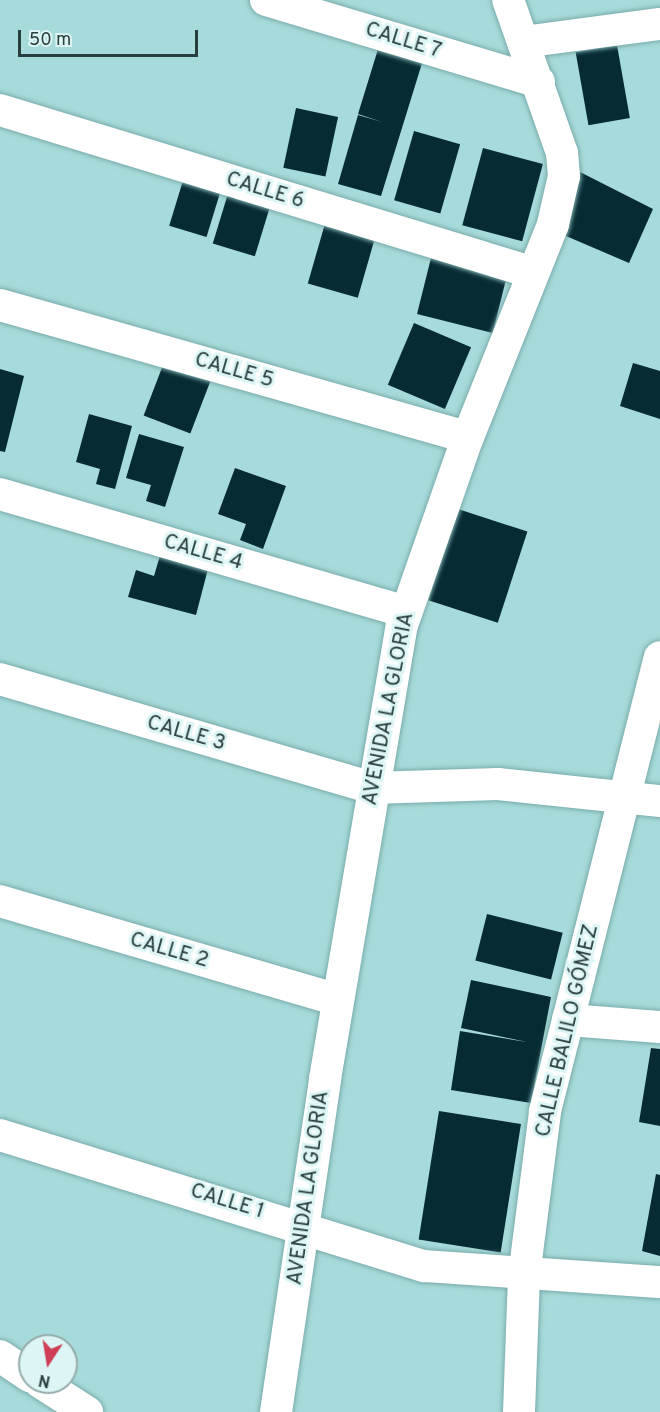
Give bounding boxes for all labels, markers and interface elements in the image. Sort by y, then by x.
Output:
street label: CALLE 7 [362,17,444,65]
scale bar [21,18,201,56]
text: 50 m [29,29,71,52]
street label: CALLE 6 [223,167,307,215]
street label: CALLE 5 [192,348,276,394]
street label: CALLE 4 [161,530,245,576]
street label: AVENIDA LA GLORIA [358,610,420,808]
street label: CALLE 3 [144,711,228,757]
street label: CALLE BALILO GÓMEZ [531,922,605,1140]
street label: CALLE 2 [127,928,211,974]
street label: AVENIDA LA GLORIA [283,1088,335,1288]
street label: CALLE 1 [187,1179,267,1225]
north arrow [18,1334,78,1394]
text: N [37,1369,52,1391]

